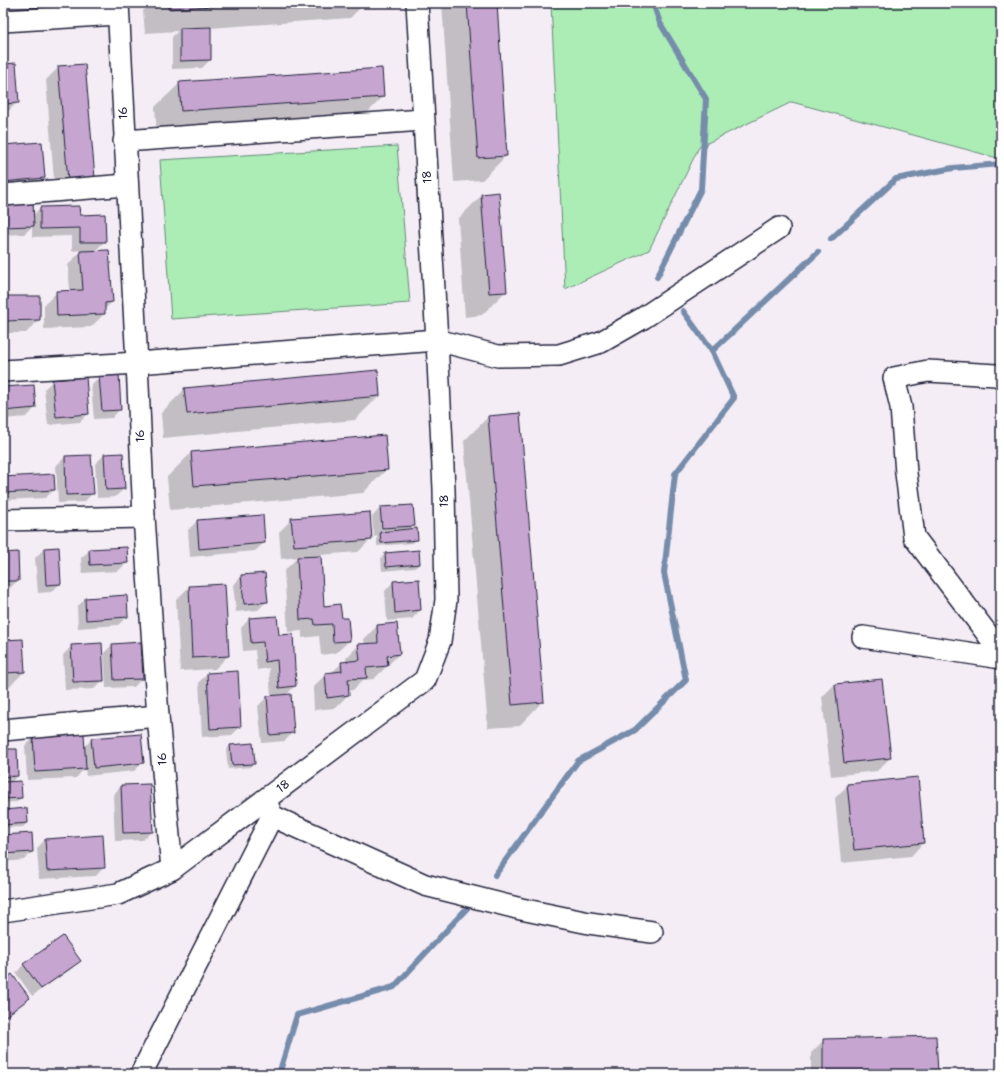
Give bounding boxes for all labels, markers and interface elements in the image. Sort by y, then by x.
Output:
street label: 16 [115,106,131,120]
street label: 18 [419,170,435,184]
street label: 16 [132,429,148,443]
street label: 18 [436,494,452,508]
street label: 16 [153,752,171,766]
street label: 18 [273,776,293,796]

